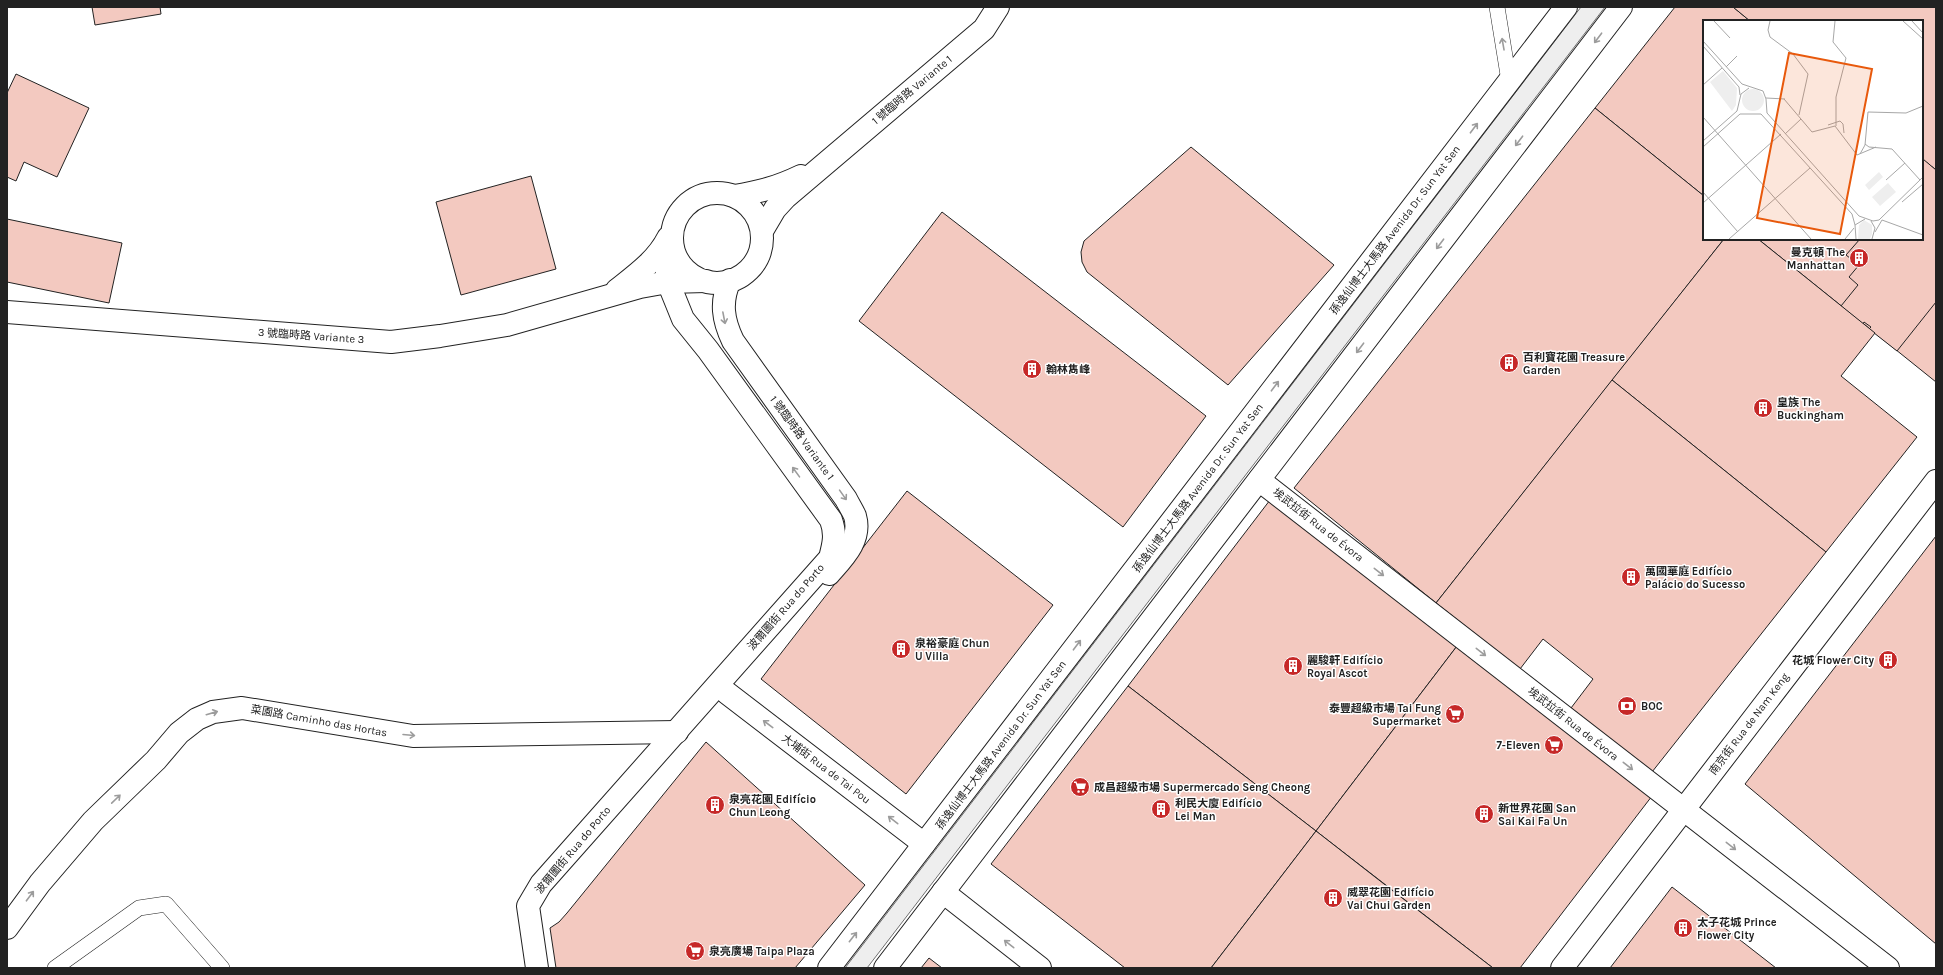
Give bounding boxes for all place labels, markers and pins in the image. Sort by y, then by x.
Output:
place label: 曼克頓 The Manhattan [1787,246,1845,272]
building icon: 曼克頓 The Manhattan [1848,247,1870,269]
place label: 百利寶花園 Treasure Garden [1523,351,1625,377]
building icon: 百利寶花園 Treasure Garden [1498,352,1520,374]
building icon: 翰林雋峰 [1021,358,1043,380]
place label: 翰林雋峰 [1046,363,1090,376]
place label: 皇族 The Buckingham [1777,396,1844,422]
building icon: 皇族 The Buckingham [1752,397,1774,419]
place label: 萬國華庭 Edifício Palácio do Sucesso [1645,565,1745,591]
building icon: 萬國華庭 Edifício Palácio do Sucesso [1620,566,1642,588]
place label: 泉裕豪庭 Chun U Villa [915,637,989,663]
building icon: 泉裕豪庭 Chun U Villa [890,638,912,660]
building icon: 花城 Flower City [1877,649,1899,671]
place label: 麗駿軒 Edifício Royal Ascot [1307,654,1383,680]
place label: 花城 Flower City [1792,654,1874,667]
building icon: 麗駿軒 Edifício Royal Ascot [1282,655,1304,677]
bank icon: BOC [1616,695,1638,717]
place label: BOC [1641,700,1663,713]
place label: 泰豐超級市場 Tai Fung Supermarket [1329,702,1442,728]
supermarket icon: 泰豐超級市場 Tai Fung Supermarket [1444,703,1466,725]
supermarket icon: 7-Eleven [1543,734,1565,756]
place label: 7-Eleven [1496,739,1540,752]
supermarket icon: 成昌超級市場 Supermercado Seng Cheong [1069,776,1091,798]
place label: 成昌超級市場 Supermercado Seng Cheong [1094,781,1311,794]
place label: 泉亮花園 Edifício Chun Leong [729,793,816,819]
building icon: 泉亮花園 Edifício Chun Leong [704,794,726,816]
place label: 利民大廈 Edifício Lei Man [1175,797,1262,823]
building icon: 利民大廈 Edifício Lei Man [1150,798,1172,820]
place label: 新世界花園 San Sai Kai Fa Un [1498,802,1576,828]
building icon: 新世界花園 San Sai Kai Fa Un [1473,803,1495,825]
place label: 威翠花園 Edifício Vai Chui Garden [1347,886,1434,912]
building icon: 威翠花園 Edifício Vai Chui Garden [1322,887,1344,909]
place label: 太子花城 Prince Flower City [1697,916,1777,942]
building icon: 太子花城 Prince Flower City [1672,917,1694,939]
supermarket icon: 泉亮廣場 Taipa Plaza [684,940,706,962]
place label: 泉亮廣場 Taipa Plaza [709,945,815,958]

